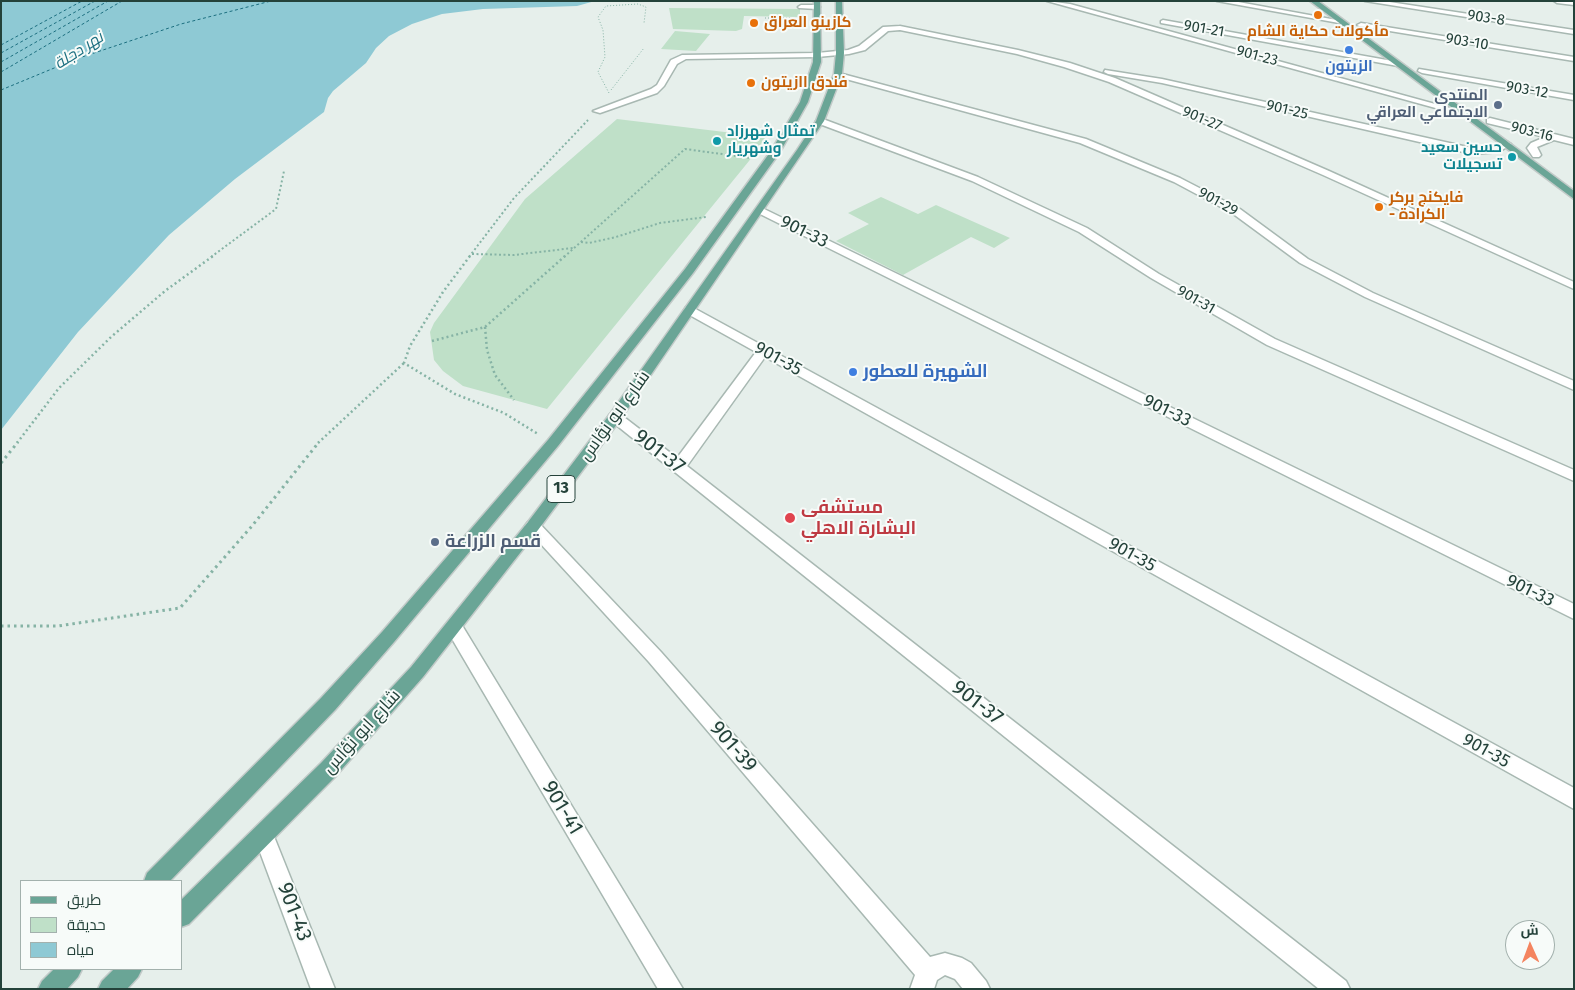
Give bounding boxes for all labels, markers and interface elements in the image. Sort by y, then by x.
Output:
street label: 903-8 [1466,6,1506,30]
marker: مأكولات حكاية الشام [1312,9,1324,21]
place label: كازينو العراق [764,14,852,32]
marker: كازينو العراق [748,17,760,29]
street label: 901-21 [1182,17,1226,41]
place label: مأكولات حكاية الشام [1247,23,1389,41]
water label: نهر دجلة [51,28,107,74]
street label: 903-10 [1444,30,1490,54]
street label: 901-23 [1234,42,1280,70]
marker: الزيتون [1343,44,1355,56]
place label: الزيتون [1325,58,1373,76]
place label: فندق اازيتون [761,74,848,92]
marker: فندق اازيتون [745,77,757,89]
street label: 903-12 [1505,77,1549,103]
place label: المنتدى الاجتماعي العراقي [1367,87,1488,122]
street label: 901-25 [1264,96,1310,124]
marker: المنتدى الاجتماعي العراقي [1492,99,1504,111]
street label: 901-27 [1179,103,1225,135]
street label: 903-16 [1509,118,1555,146]
place label: تمثال شهرزاد وشهريار [727,123,815,158]
marker: تمثال شهرزاد وشهريار [711,135,723,147]
place label: حسين سعيد تسجيلات [1421,139,1502,174]
marker: حسين سعيد تسجيلات [1506,151,1518,163]
street label: 901-29 [1195,184,1241,220]
place label: فايكنج بركر - الكرادة [1389,189,1463,224]
marker: فايكنج بركر - الكرادة [1373,201,1385,213]
street label: 901-33 [776,211,832,253]
street label: 901-31 [1174,282,1218,318]
street label: 901-35 [750,337,806,381]
place label: الشهيرة للعطور [863,361,988,383]
marker: الشهيرة للعطور [847,366,859,378]
street label: شارع ابو نؤاس [575,367,655,465]
street label: 901-33 [1139,390,1195,432]
street label: 901-37 [628,424,690,480]
road number: 13 [547,476,575,502]
place label: مستشفى البشارة الاهلي [801,497,916,540]
marker: مستشفى البشارة الاهلي [783,511,797,525]
place label: قسم الزراعة [445,531,541,553]
street label: 901-35 [1104,533,1160,577]
marker: قسم الزراعة [429,536,441,548]
street label: 901-33 [1502,570,1558,612]
street label: 901-37 [946,675,1008,731]
street label: شارع ابو نؤاس [318,685,406,779]
street label: 901-39 [704,716,762,778]
street label: 901-35 [1458,729,1514,773]
street label: 901-41 [536,776,588,840]
street label: 901-43 [271,879,317,945]
legend [20,880,182,970]
text: طريق [67,891,101,909]
text: حديقة [67,916,106,934]
north arrow [1505,920,1555,970]
text: ش [1520,922,1539,939]
text: مياه [67,941,94,959]

